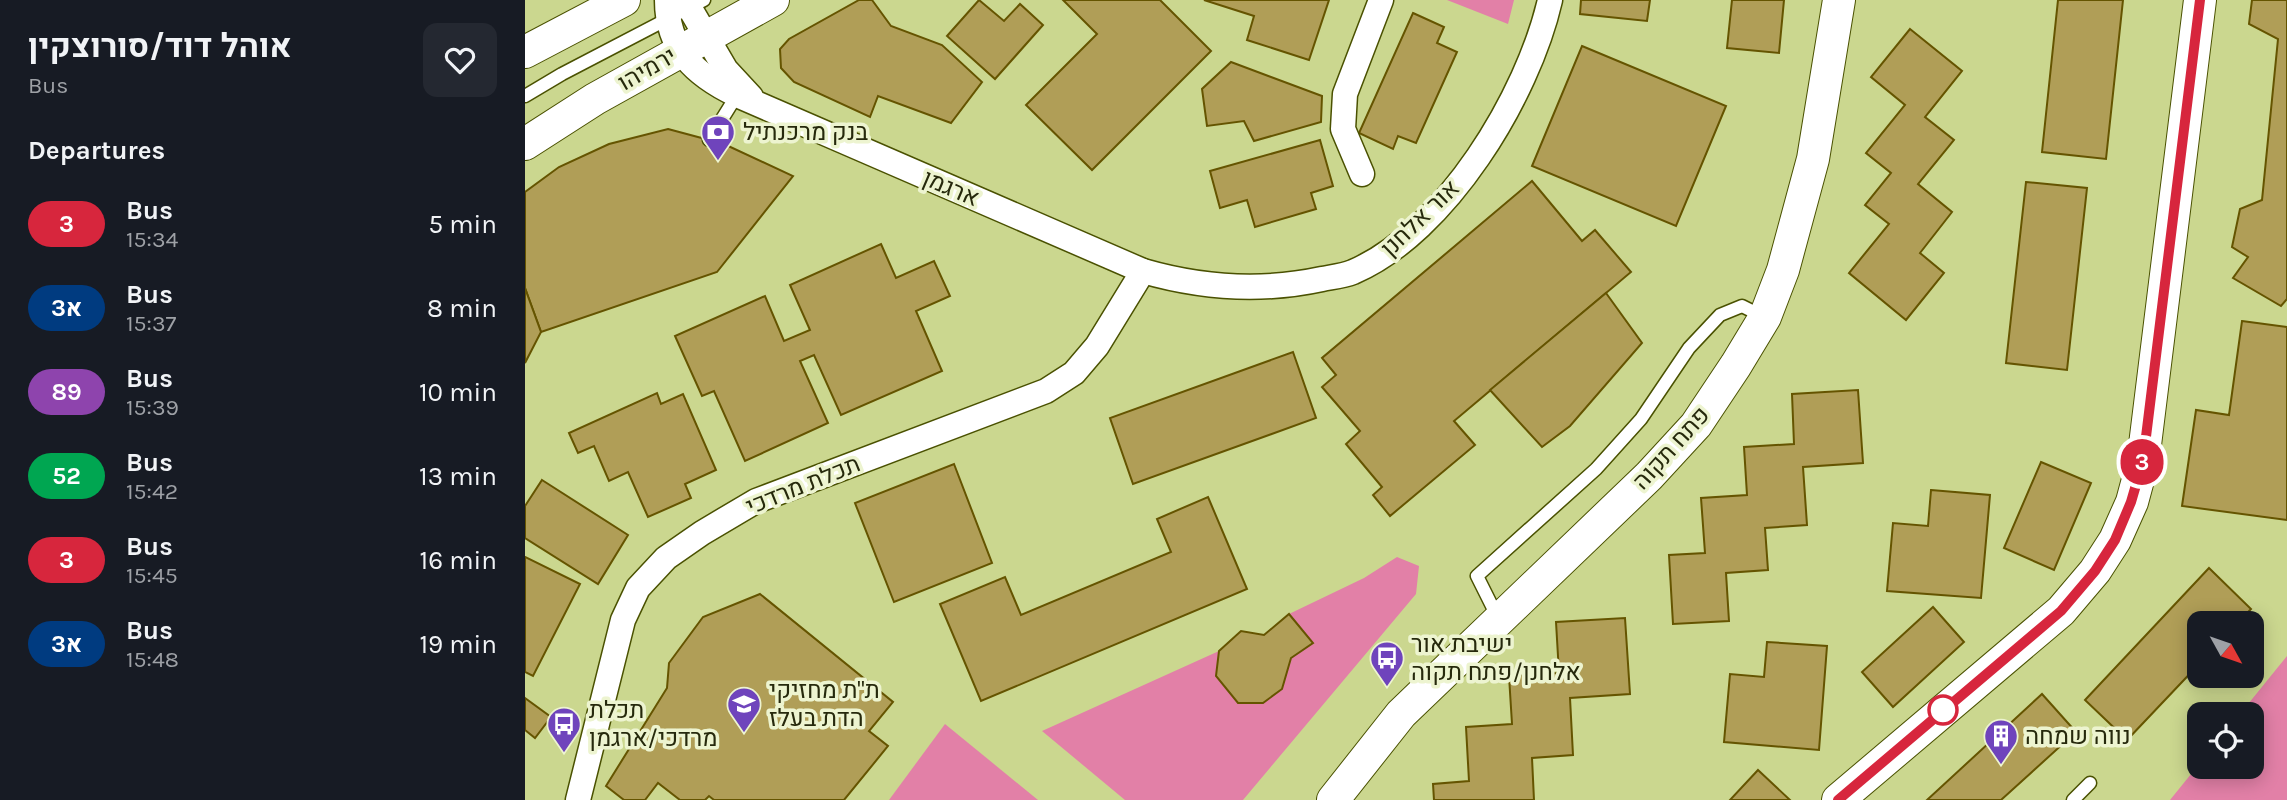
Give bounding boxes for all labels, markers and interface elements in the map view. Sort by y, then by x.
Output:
button: heart [423,23,497,97]
text: אוהל דוד/סורוצקין [28,27,292,65]
street label: ירמיהו [613,41,681,97]
text: Bus [28,72,68,99]
bank icon: בנק מרכנתיל [699,113,737,162]
place label: בנק מרכנתיל [743,118,868,146]
text: Departures [28,135,165,166]
street label: ארגמן [919,164,983,212]
street label: אור אלחנן [1375,174,1465,262]
text: Bus [126,195,173,226]
text: 5 min [428,209,497,240]
text: 3 [59,210,74,238]
text: 15:34 [126,226,178,253]
text: Bus [126,279,173,310]
text: 8 min [427,293,497,324]
text: 3א [51,294,82,322]
text: 15:37 [126,310,176,337]
text: Bus [126,363,173,394]
text: 10 min [419,377,497,408]
text: 89 [51,378,82,406]
text: 15:39 [126,394,179,421]
street label: פתח תקוה [1627,401,1715,495]
line badge: 3 [2119,439,2165,485]
text: Bus [126,447,173,478]
text: 3 [2135,448,2149,476]
street label: תכלת מרדכי [742,449,864,521]
text: 13 min [419,461,497,492]
text: 52 [52,462,81,490]
text: 15:42 [126,478,178,505]
text: Bus [126,531,173,562]
text: 16 min [420,545,497,576]
text: 3 [59,546,74,574]
text: 15:45 [126,562,178,589]
north arrow [2187,611,2265,688]
map controls [2187,611,2264,779]
text: Bus [126,615,173,646]
text: 19 min [419,629,497,660]
text: 3א [51,630,82,658]
place label: ישיבת אור אלחנן/פתח תקוה [1411,630,1581,686]
bus stop icon: ישיבת אור אלחנן/פתח תקוה [1368,639,1406,688]
text: 15:48 [126,646,179,673]
place label: ת"ת מחזיקי הדת בעלז [769,676,880,732]
school or university icon: ת"ת מחזיקי הדת בעלז [725,685,763,734]
unlabelled marker [1928,695,1958,725]
place label: תכלת מרדכי/ארגמן [589,696,718,752]
button: locate [2187,702,2264,779]
bus stop icon: תכלת מרדכי/ארגמן [545,705,583,754]
building icon: נווה שמחה [1982,717,2020,766]
place label: נווה שמחה [2025,722,2131,750]

